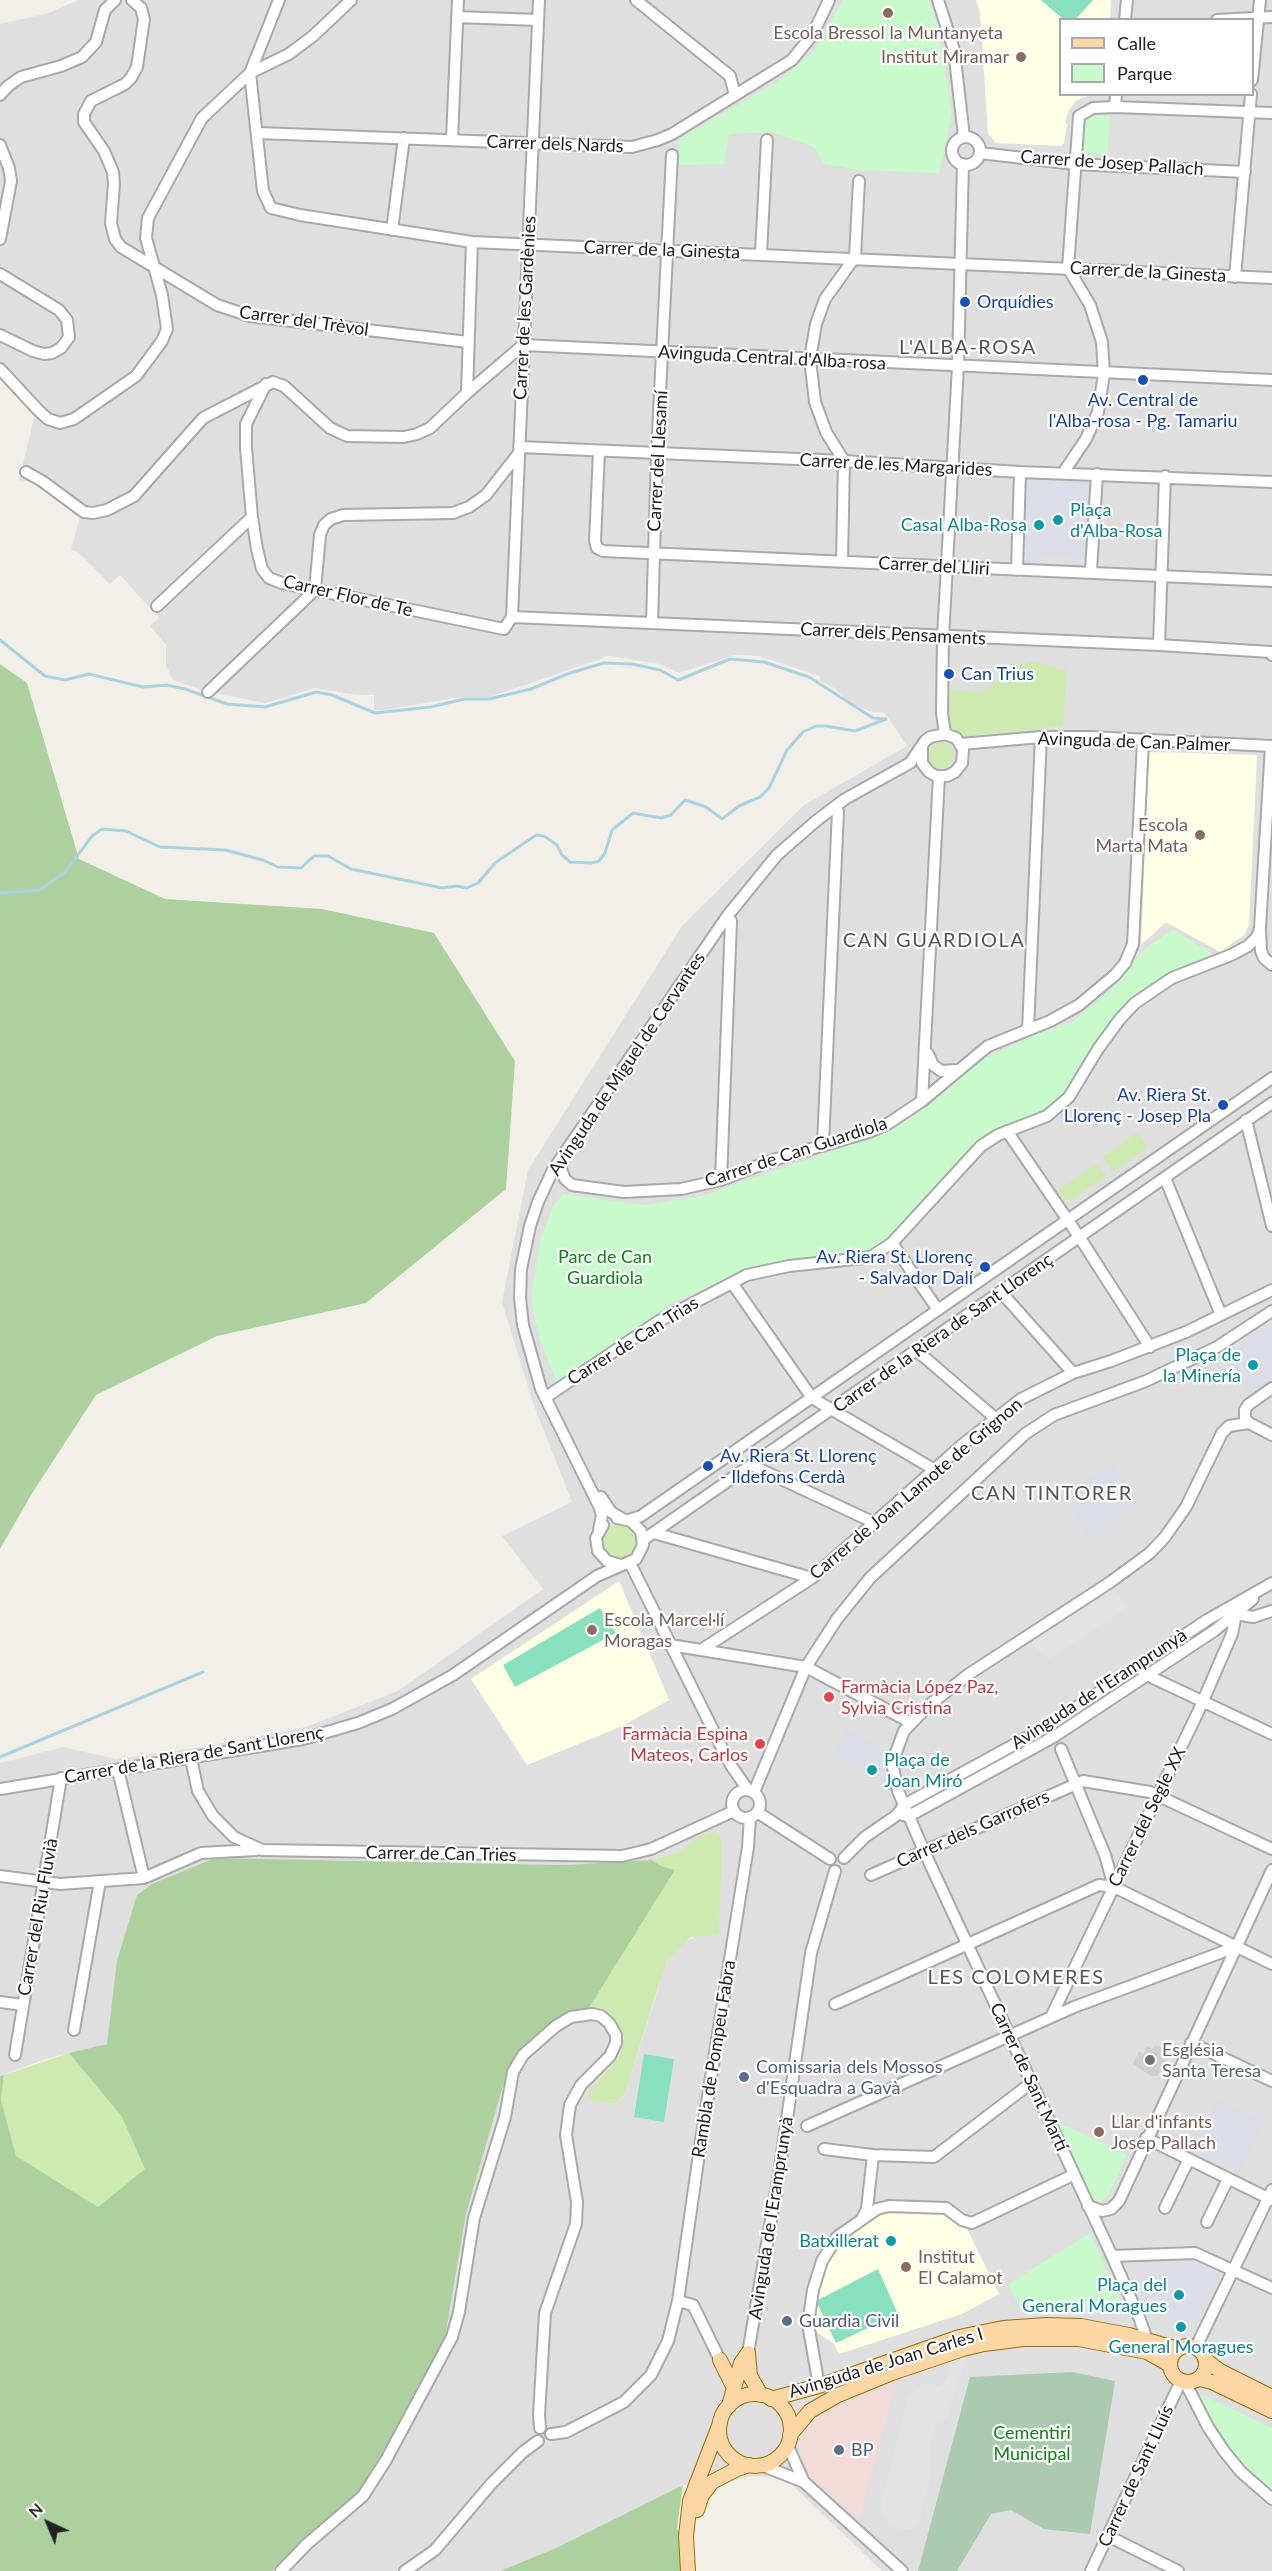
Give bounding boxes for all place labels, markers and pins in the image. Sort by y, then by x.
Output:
marker: Escola Bressol la Muntanyeta [881,6,895,20]
place label: Escola Bressol la Muntanyeta [773,22,1003,44]
place label: Institut Miramar [881,46,1009,68]
marker: Institut Miramar [1014,50,1028,64]
place label: Orquídies [977,291,1054,313]
marker: Orquídies [958,295,972,309]
marker: Av. Central de l'Alba-rosa - Pg. Tamariu [1136,373,1150,387]
place label: Av. Central de l'Alba-rosa - Pg. Tamariu [1049,389,1237,432]
place label: Plaça d'Alba-Rosa [1070,499,1162,542]
marker: Plaça d'Alba-Rosa [1051,513,1065,527]
place label: Casal Alba-Rosa [901,514,1027,536]
marker: Casal Alba-Rosa [1032,518,1046,532]
place label: Can Trius [961,663,1034,685]
marker: Can Trius [942,667,956,681]
place label: Escola Marta Mata [1095,814,1188,856]
marker: Escola Marta Mata [1193,828,1207,842]
place label: Av. Riera St. Llorenç - Josep Pla [1064,1084,1211,1126]
marker: Av. Riera St. Llorenç - Josep Pla [1216,1098,1230,1112]
place label: Av. Riera St. Llorenç - Salvador Dalí [816,1246,973,1288]
marker: Av. Riera St. Llorenç - Salvador Dalí [978,1260,992,1274]
place label: Plaça de la Minería [1163,1344,1241,1386]
marker: Plaça de la Minería [1246,1358,1260,1372]
place label: Av. Riera St. Llorenç - Ildefons Cerdà [720,1445,877,1488]
marker: Av. Riera St. Llorenç - Ildefons Cerdà [701,1459,715,1473]
place label: Escola Marcel·lí Moragas [604,1609,724,1652]
marker: Escola Marcel·lí Moragas [585,1623,599,1637]
place label: Farmàcia López Paz, Sylvia Cristina [841,1676,998,1718]
marker: Farmàcia López Paz, Sylvia Cristina [822,1690,836,1704]
place label: Farmàcia Espina Mateos, Carlos [622,1723,748,1766]
marker: Farmàcia Espina Mateos, Carlos [753,1737,767,1751]
place label: Plaça de Joan Miró [884,1749,962,1792]
marker: Plaça de Joan Miró [865,1763,879,1777]
place label: Església Santa Teresa [1162,2039,1261,2082]
marker: Església Santa Teresa [1143,2053,1157,2067]
place label: Comissaria dels Mossos d'Esquadra a Gavà [756,2056,943,2098]
marker: Comissaria dels Mossos d'Esquadra a Gavà [737,2070,751,2084]
place label: Llar d'infants Josep Pallach [1111,2111,1216,2154]
marker: Llar d'infants Josep Pallach [1092,2125,1106,2139]
place label: Batxillerat [799,2230,879,2252]
marker: Batxillerat [884,2234,898,2248]
place label: Institut El Calamot [918,2246,1003,2288]
marker: Institut El Calamot [899,2260,913,2274]
place label: Plaça del General Moragues [1022,2274,1167,2316]
marker: Plaça del General Moragues [1172,2288,1186,2302]
place label: Guardia Civil [799,2310,899,2332]
marker: Guardia Civil [780,2314,794,2328]
marker: General Moragues [1174,2320,1188,2334]
place label: General Moragues [1109,2336,1253,2358]
place label: BP [851,2439,873,2461]
marker: BP [832,2443,846,2457]

